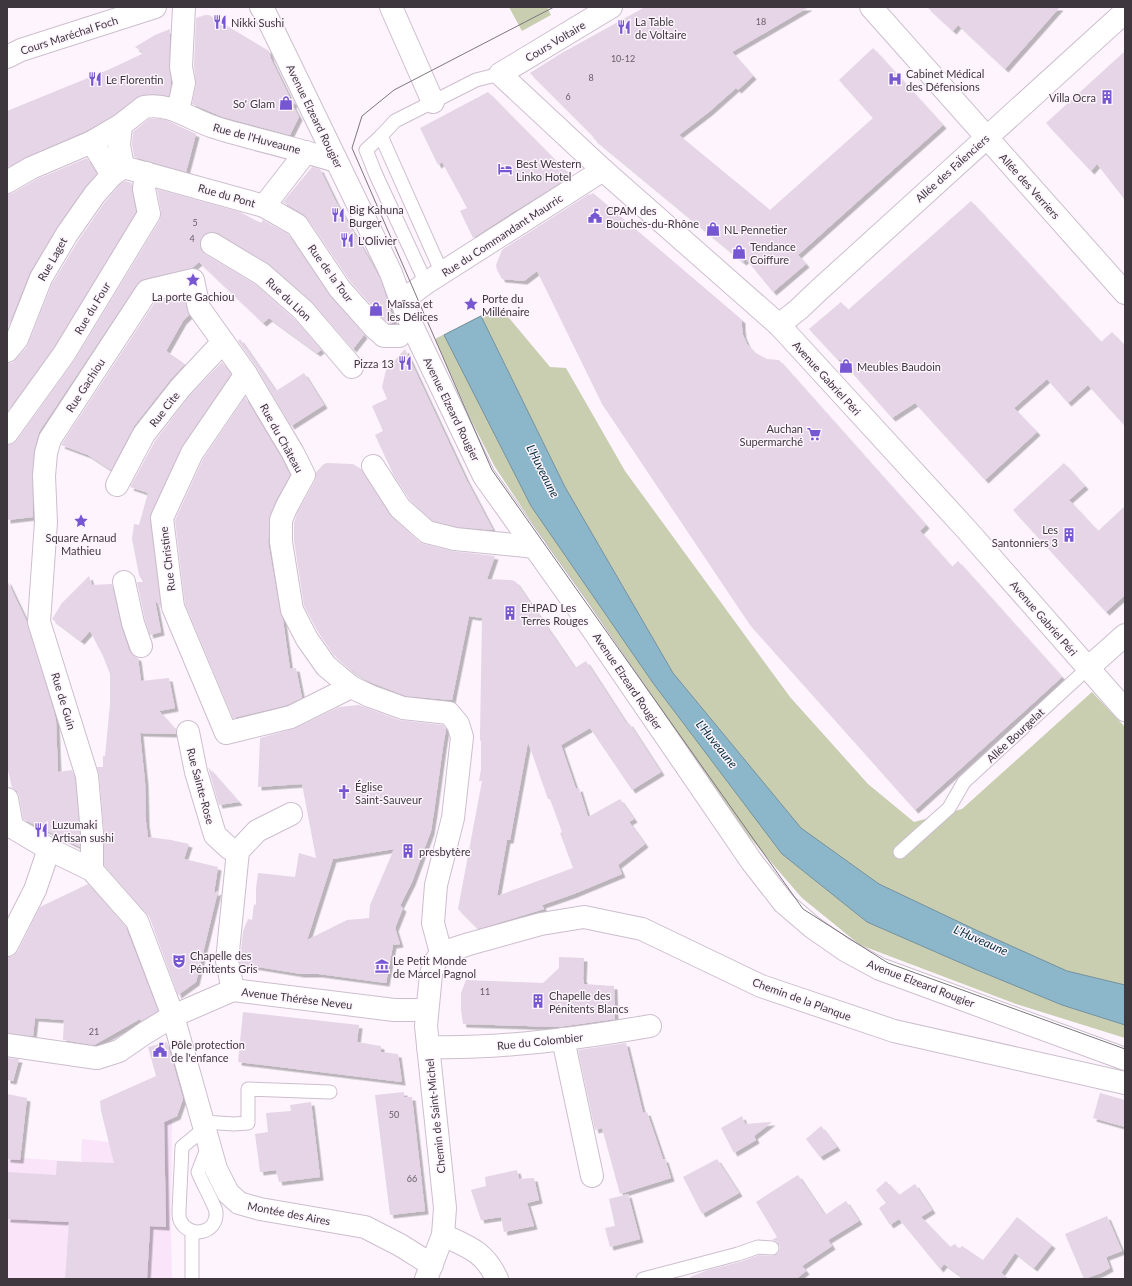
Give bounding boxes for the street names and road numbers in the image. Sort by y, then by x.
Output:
street label: Cours Maréchal Foch [19,13,119,57]
street label: Cours Voltaire [523,18,588,64]
street label: Avenue Elzeard Rougier [284,62,346,170]
street label: Rue de l'Huveaune [212,120,303,156]
street label: Allée des FaÏenciers [912,131,992,205]
street label: Allée des Verriers [997,151,1063,222]
street label: Rue du Pont [197,181,257,209]
street label: Rue du Commandant Maurric [439,191,565,279]
street label: Rue Laget [35,235,69,283]
street label: Rue de la Tour [306,242,356,304]
street label: Rue du Lion [264,275,314,323]
street label: Rue du Four [71,280,113,336]
street label: Avenue Gabriel Péri [790,338,864,418]
street label: Avenue Elzeard Rougier [421,355,483,463]
street label: Rue Gachiou [63,356,107,414]
street label: Rue Cite [146,389,182,429]
street label: Rue du Château [258,401,306,475]
street label: Rue Christine [157,526,177,592]
street label: Avenue Gabriel Péri [1008,578,1080,659]
street label: Avenue Elzeard Rougier [591,630,665,732]
street label: Rue de Guin [49,671,79,731]
street label: Allée Bourgelat [984,705,1046,765]
street label: Rue Sainte-Rose [185,746,218,826]
street label: Avenue Elzeard Rougier [865,956,977,1010]
street label: Chemin de la Planque [751,975,853,1023]
street label: Avenue Thérèse Neveu [241,985,353,1011]
street label: Rue du Colombier [496,1030,584,1052]
street label: Chemin de Saint-Michel [423,1058,447,1174]
street label: Montée des Aires [246,1199,332,1227]

